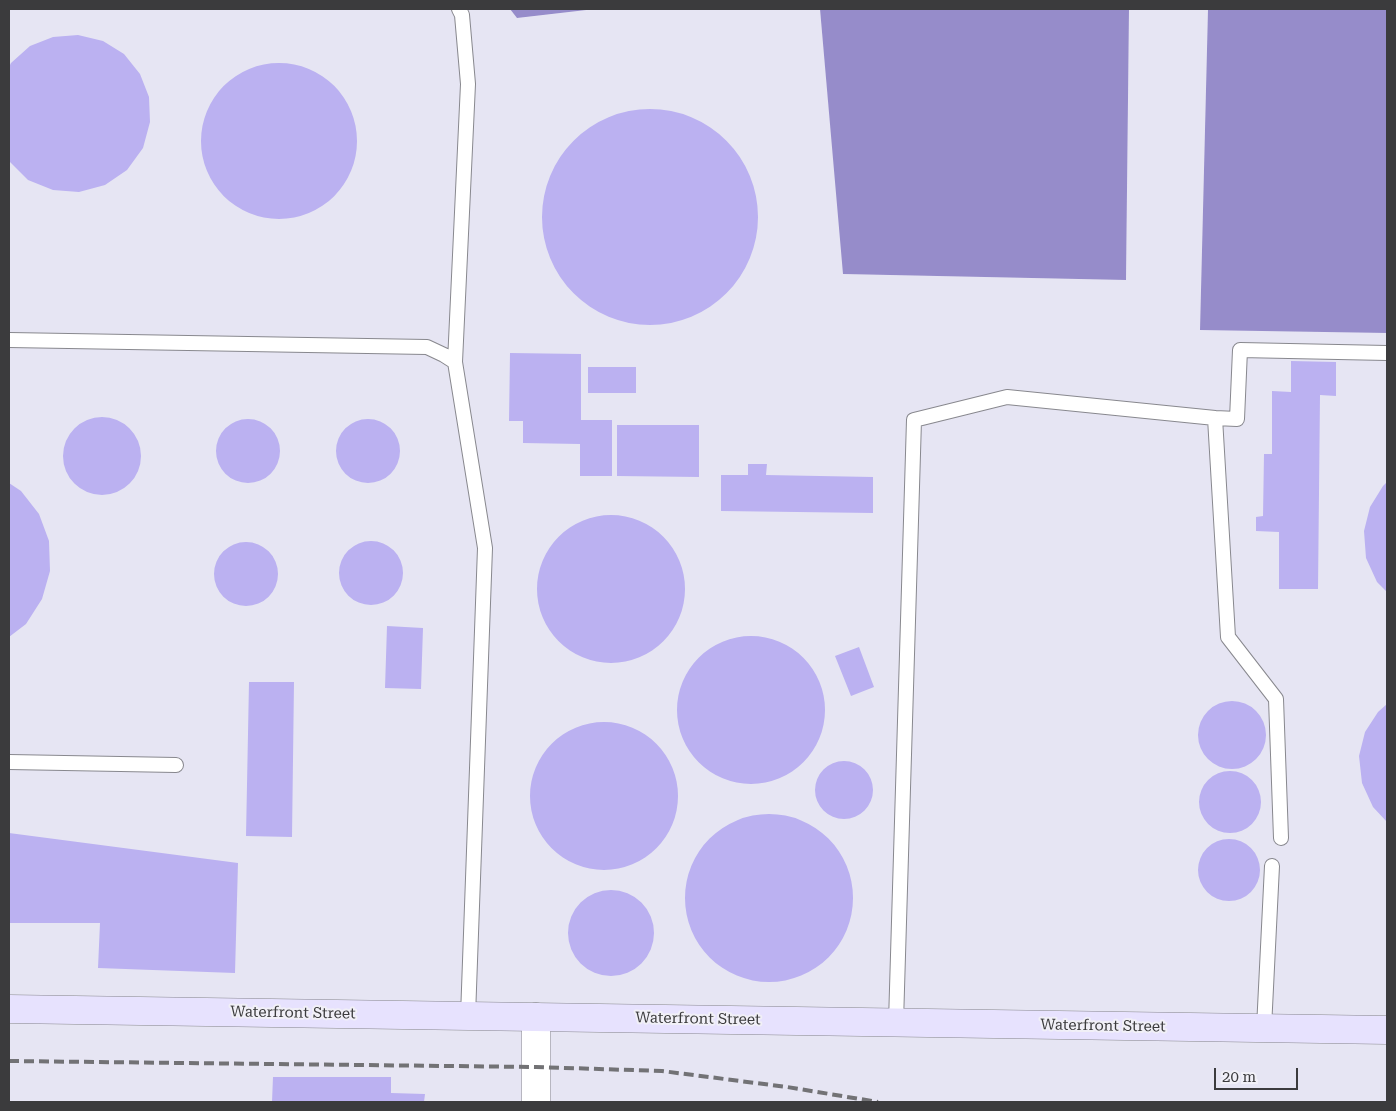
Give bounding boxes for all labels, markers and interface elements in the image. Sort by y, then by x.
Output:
street label: Waterfront Street [230,1003,356,1023]
street label: Waterfront Street [635,1009,761,1029]
street label: Waterfront Street [1040,1016,1166,1036]
scale bar [1216,1058,1300,1090]
text: 20 m [1222,1068,1256,1086]

